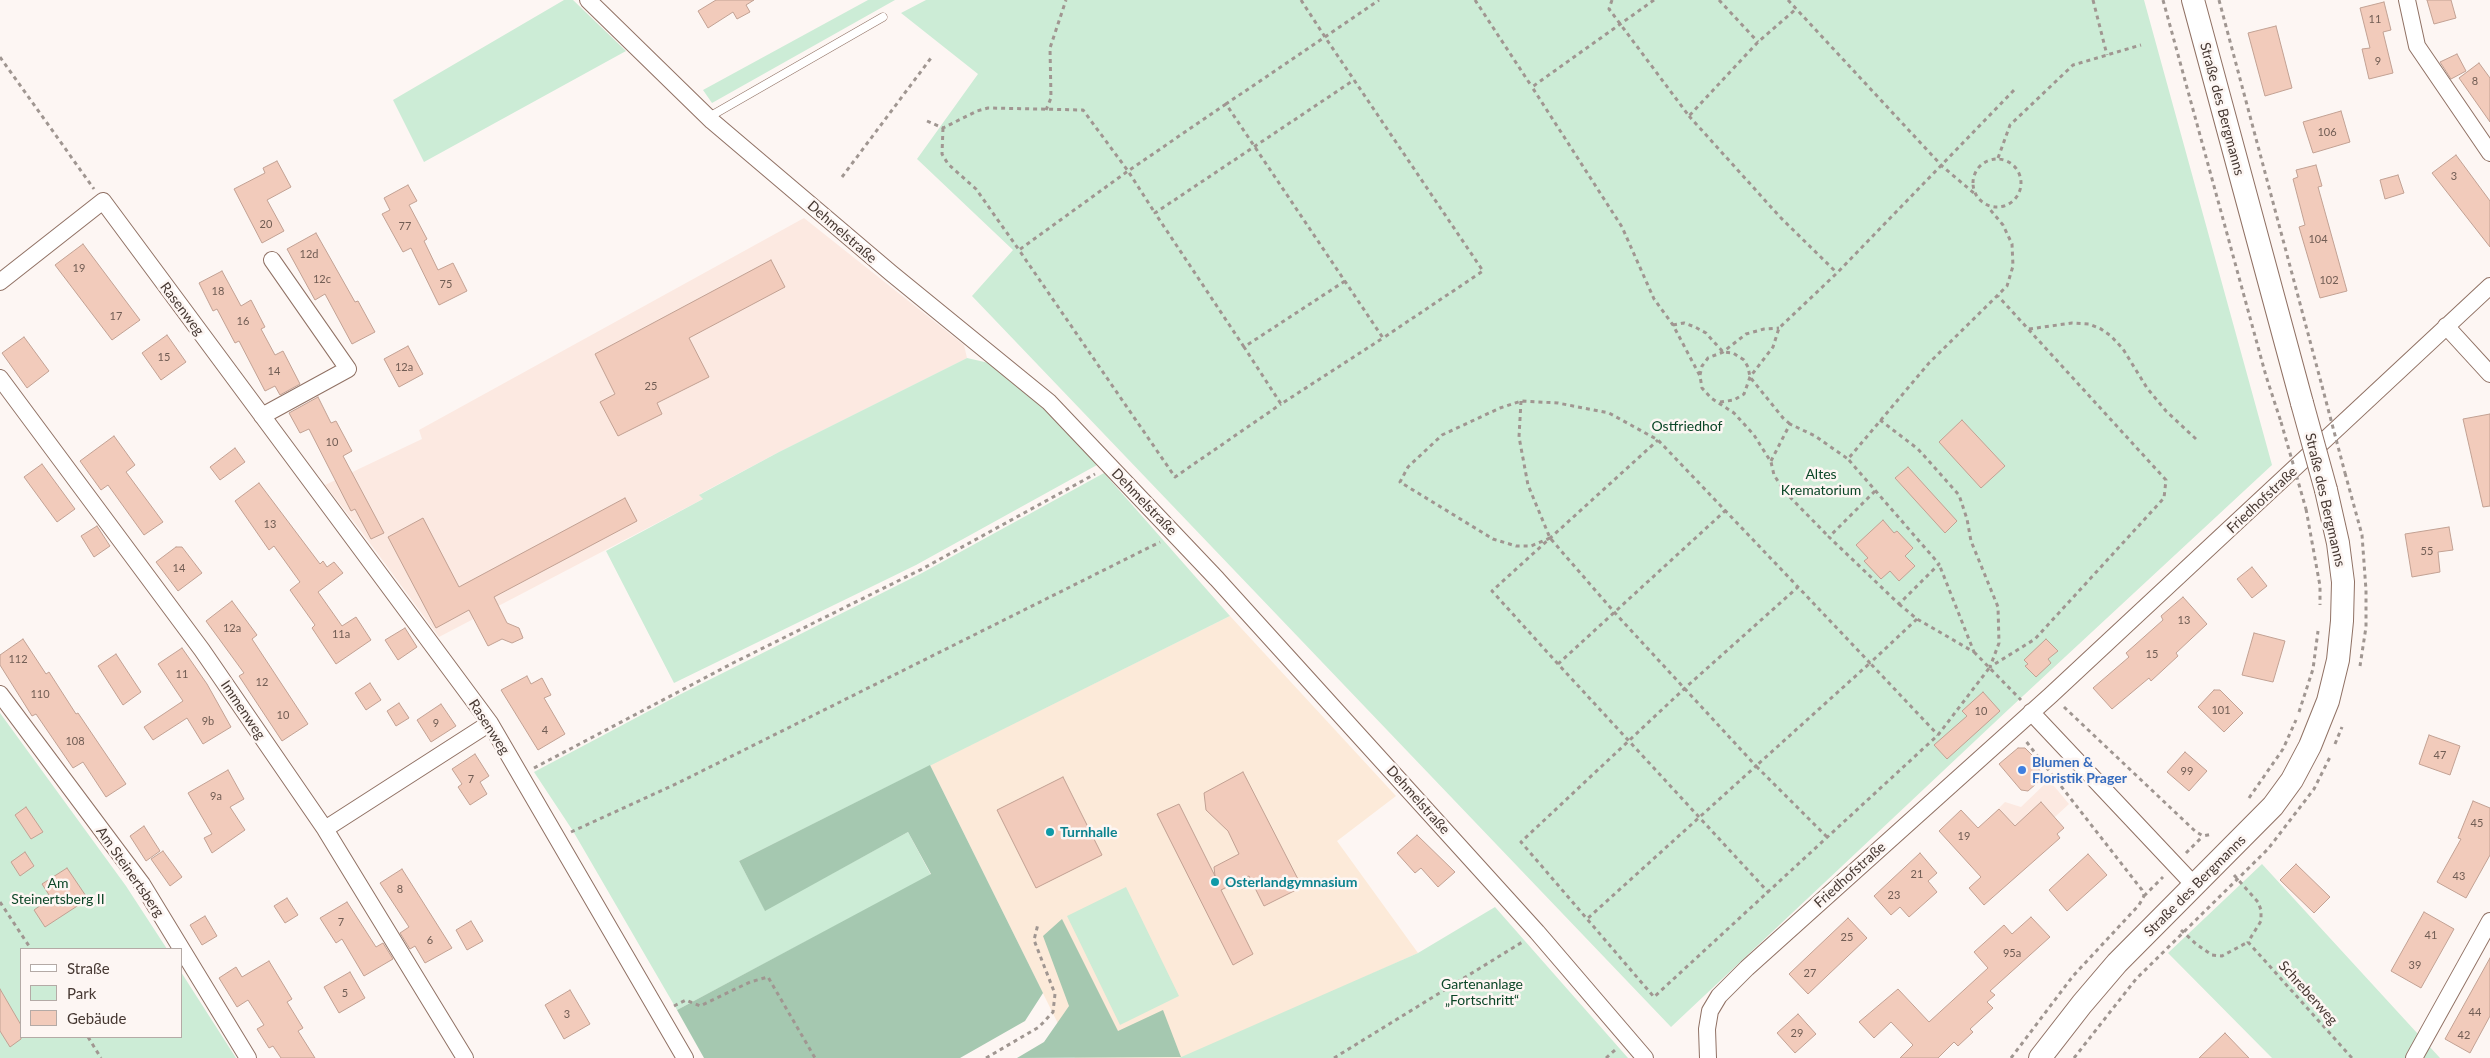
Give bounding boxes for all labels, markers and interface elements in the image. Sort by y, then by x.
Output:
house number: 11 [2369,12,2381,26]
street label: Straße des Bergmanns [2196,41,2248,177]
house number: 9 [2375,54,2381,68]
house number: 8 [2472,74,2478,88]
house number: 106 [2317,125,2337,139]
house number: 3 [2451,169,2457,183]
street label: Dehmelstraße [804,197,880,267]
house number: 20 [260,217,272,231]
house number: 77 [399,219,411,233]
house number: 104 [2308,232,2328,246]
house number: 12d [300,247,318,261]
house number: 19 [73,261,85,275]
house number: 12c [313,272,331,286]
house number: 102 [2319,273,2339,287]
house number: 75 [440,277,452,291]
street label: Rasenweg [157,279,207,339]
house number: 18 [212,284,224,298]
house number: 17 [110,309,122,323]
house number: 16 [237,314,249,328]
house number: 15 [158,350,170,364]
house number: 12a [395,360,413,374]
house number: 14 [268,364,280,378]
house number: 25 [645,379,657,393]
park label: Ostfriedhof [1652,418,1722,434]
street label: Straße des Bergmanns [2301,431,2349,569]
house number: 10 [326,435,338,449]
street label: Friedhofstraße [2223,463,2301,537]
street label: Dehmelstraße [1108,465,1180,539]
park label: Altes Krematorium [1781,466,1861,498]
house number: 13 [264,517,276,531]
house number: 55 [2421,544,2433,558]
house number: 14 [173,561,185,575]
house number: 13 [2178,613,2190,627]
house number: 12a [223,621,241,635]
house number: 11a [332,627,350,641]
house number: 15 [2146,647,2158,661]
house number: 112 [8,652,28,666]
house number: 11 [176,667,188,681]
house number: 12 [256,675,268,689]
street label: Immenweg [217,677,269,743]
house number: 110 [30,687,50,701]
street label: Rasenweg [465,696,513,758]
house number: 101 [2211,703,2231,717]
house number: 10 [1975,704,1987,718]
house number: 10 [277,708,289,722]
house number: 9b [202,714,214,728]
house number: 9 [433,716,439,730]
house number: 4 [542,723,548,737]
house number: 108 [65,734,85,748]
house number: 47 [2434,748,2446,762]
place label: Blumen & Floristik Prager [2032,754,2127,786]
street label: Dehmelstraße [1383,762,1453,838]
marker: Blumen & Floristik Prager [2016,764,2028,776]
house number: 99 [2181,764,2193,778]
house number: 7 [468,772,474,786]
house number: 9a [210,789,222,803]
house number: 45 [2471,816,2483,830]
street label: Am Steinertsberg [93,824,167,920]
place label: Turnhalle [1060,824,1118,840]
marker: Turnhalle [1044,826,1056,838]
house number: 19 [1958,829,1970,843]
street label: Straße des Bergmanns [2141,832,2249,940]
street label: Friedhofstraße [1811,839,1889,911]
house number: 21 [1911,867,1923,881]
house number: 43 [2453,869,2465,883]
place label: Osterlandgymnasium [1225,874,1357,890]
park label: Am Steinertsberg II [11,875,105,908]
marker: Osterlandgymnasium [1209,876,1221,888]
house number: 8 [397,882,403,896]
house number: 23 [1888,888,1900,902]
house number: 7 [338,915,344,929]
house number: 41 [2425,928,2437,942]
house number: 25 [1841,930,1853,944]
house number: 6 [427,933,433,947]
house number: 95a [2003,946,2021,960]
legend [20,948,182,1038]
street label: Schreberweg [2275,958,2341,1028]
house number: 39 [2409,958,2421,972]
text: Straße [67,959,110,977]
house number: 27 [1804,966,1816,980]
park label: Gartenanlage „Fortschritt“ [1441,976,1523,1009]
text: Park [67,984,96,1002]
house number: 5 [342,986,348,1000]
house number: 44 [2469,1005,2481,1019]
house number: 3 [564,1007,570,1021]
text: Gebäude [67,1009,126,1027]
house number: 29 [1791,1026,1803,1040]
house number: 42 [2458,1028,2470,1042]

